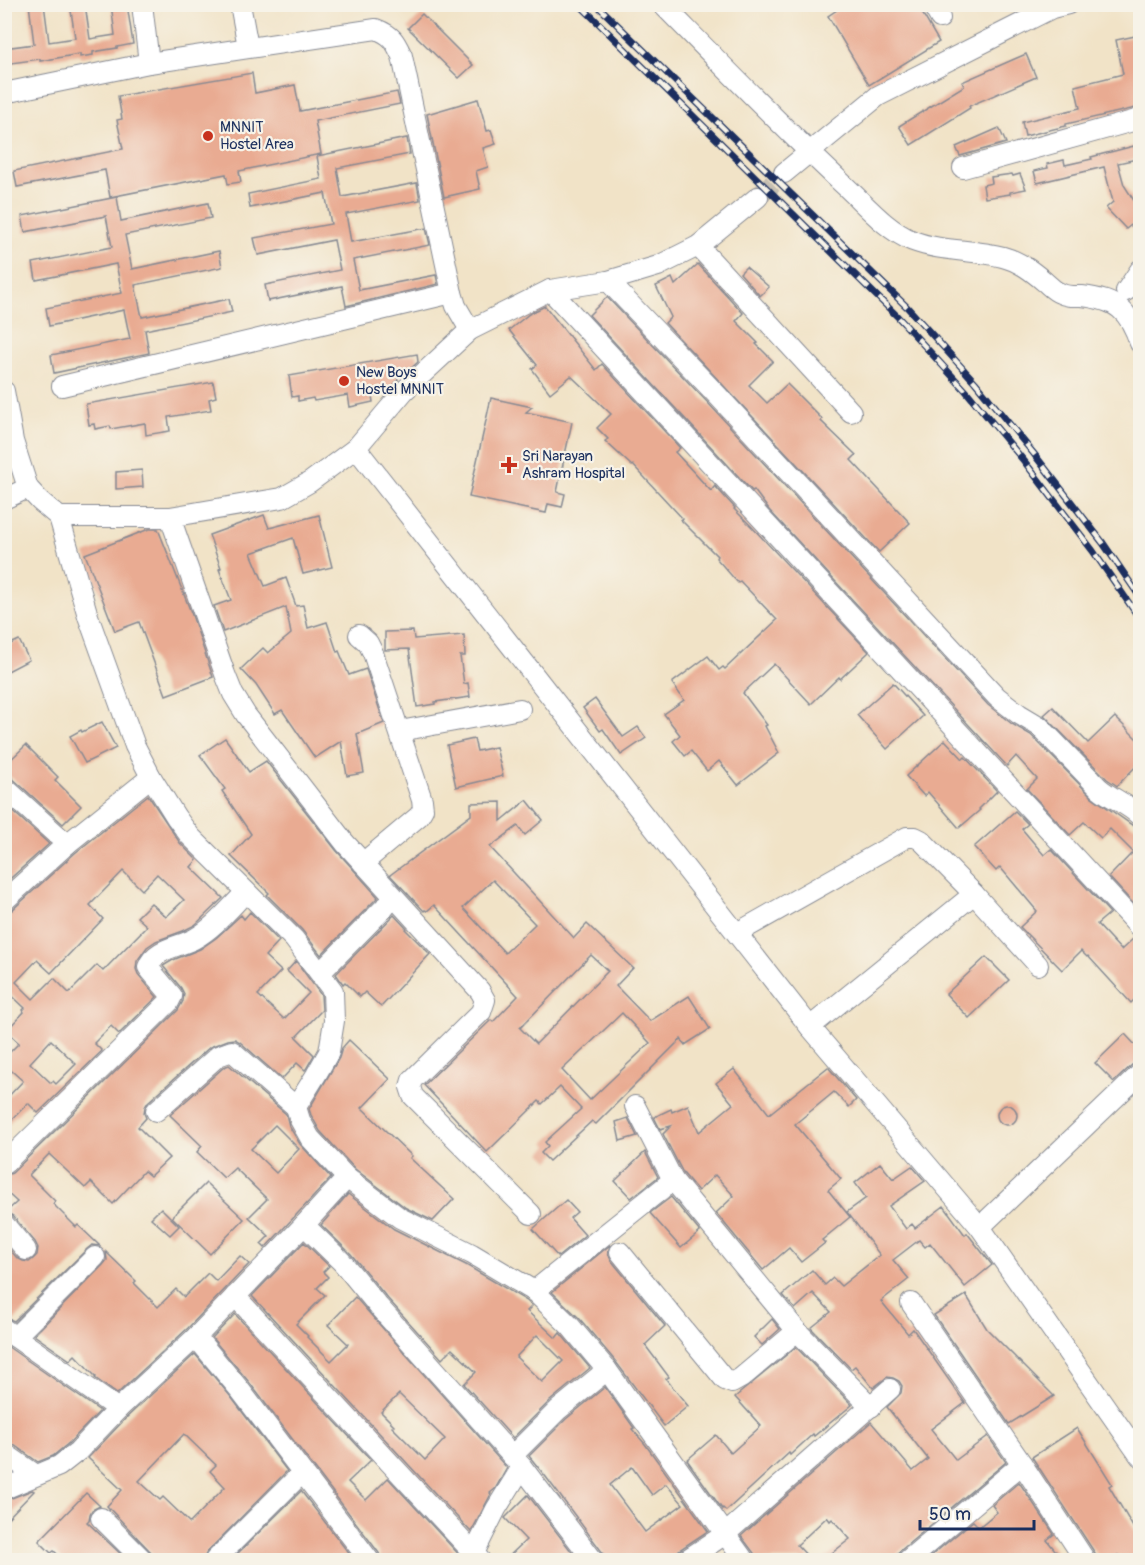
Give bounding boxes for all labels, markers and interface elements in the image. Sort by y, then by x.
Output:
place label: MNNIT Hostel Area [220,118,294,154]
marker: MNNIT Hostel Area [201,129,215,143]
place label: New Boys Hostel MNNIT [356,363,444,399]
marker: New Boys Hostel MNNIT [337,374,351,388]
place label: Sri Narayan Ashram Hospital [522,447,625,483]
marker: Sri Narayan Ashram Hospital [500,456,518,474]
scale bar [920,1493,1034,1531]
text: 50 m [929,1503,971,1526]

